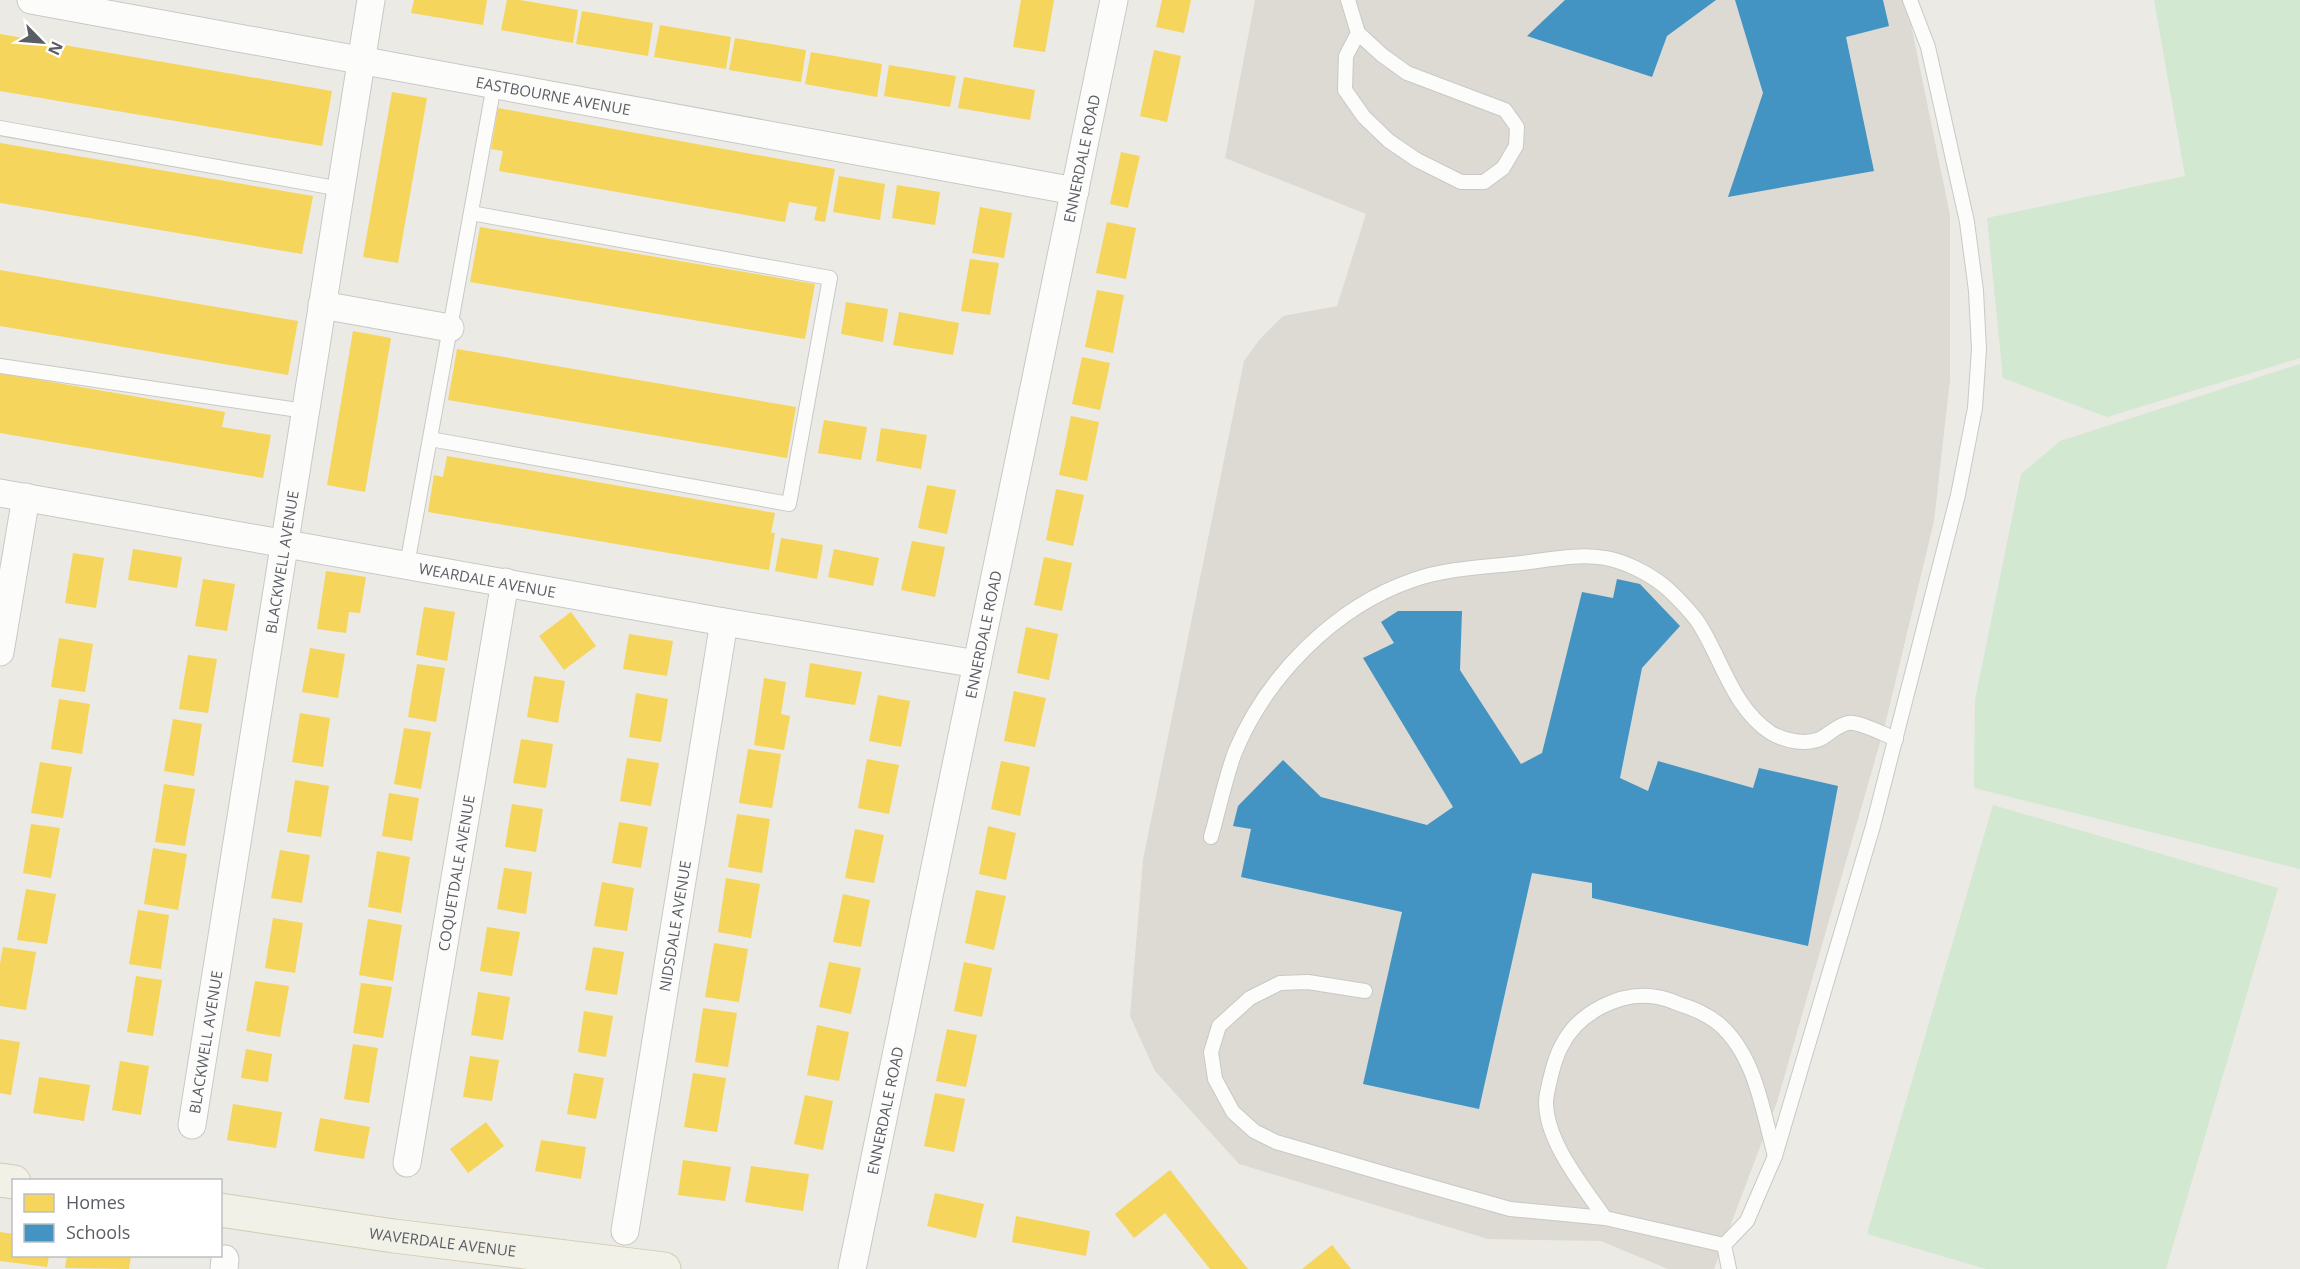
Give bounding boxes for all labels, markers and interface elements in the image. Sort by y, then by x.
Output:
north arrow [12,12,72,72]
text: N [43,38,68,59]
street label: EASTBOURNE AVENUE [474,72,632,120]
street label: ENNERDALE ROAD [1058,93,1104,224]
street label: BLACKWELL AVENUE [260,489,303,635]
street label: WEARDALE AVENUE [417,558,557,602]
street label: ENNERDALE ROAD [960,569,1006,700]
street label: COQUETDALE AVENUE [433,793,479,953]
street label: NIDSDALE AVENUE [654,859,695,993]
street label: BLACKWELL AVENUE [184,969,226,1115]
street label: ENNERDALE ROAD [862,1044,908,1176]
legend [12,1179,222,1257]
text: Homes [66,1190,125,1214]
text: Schools [66,1220,130,1244]
street label: WAVERDALE AVENUE [368,1222,517,1261]

